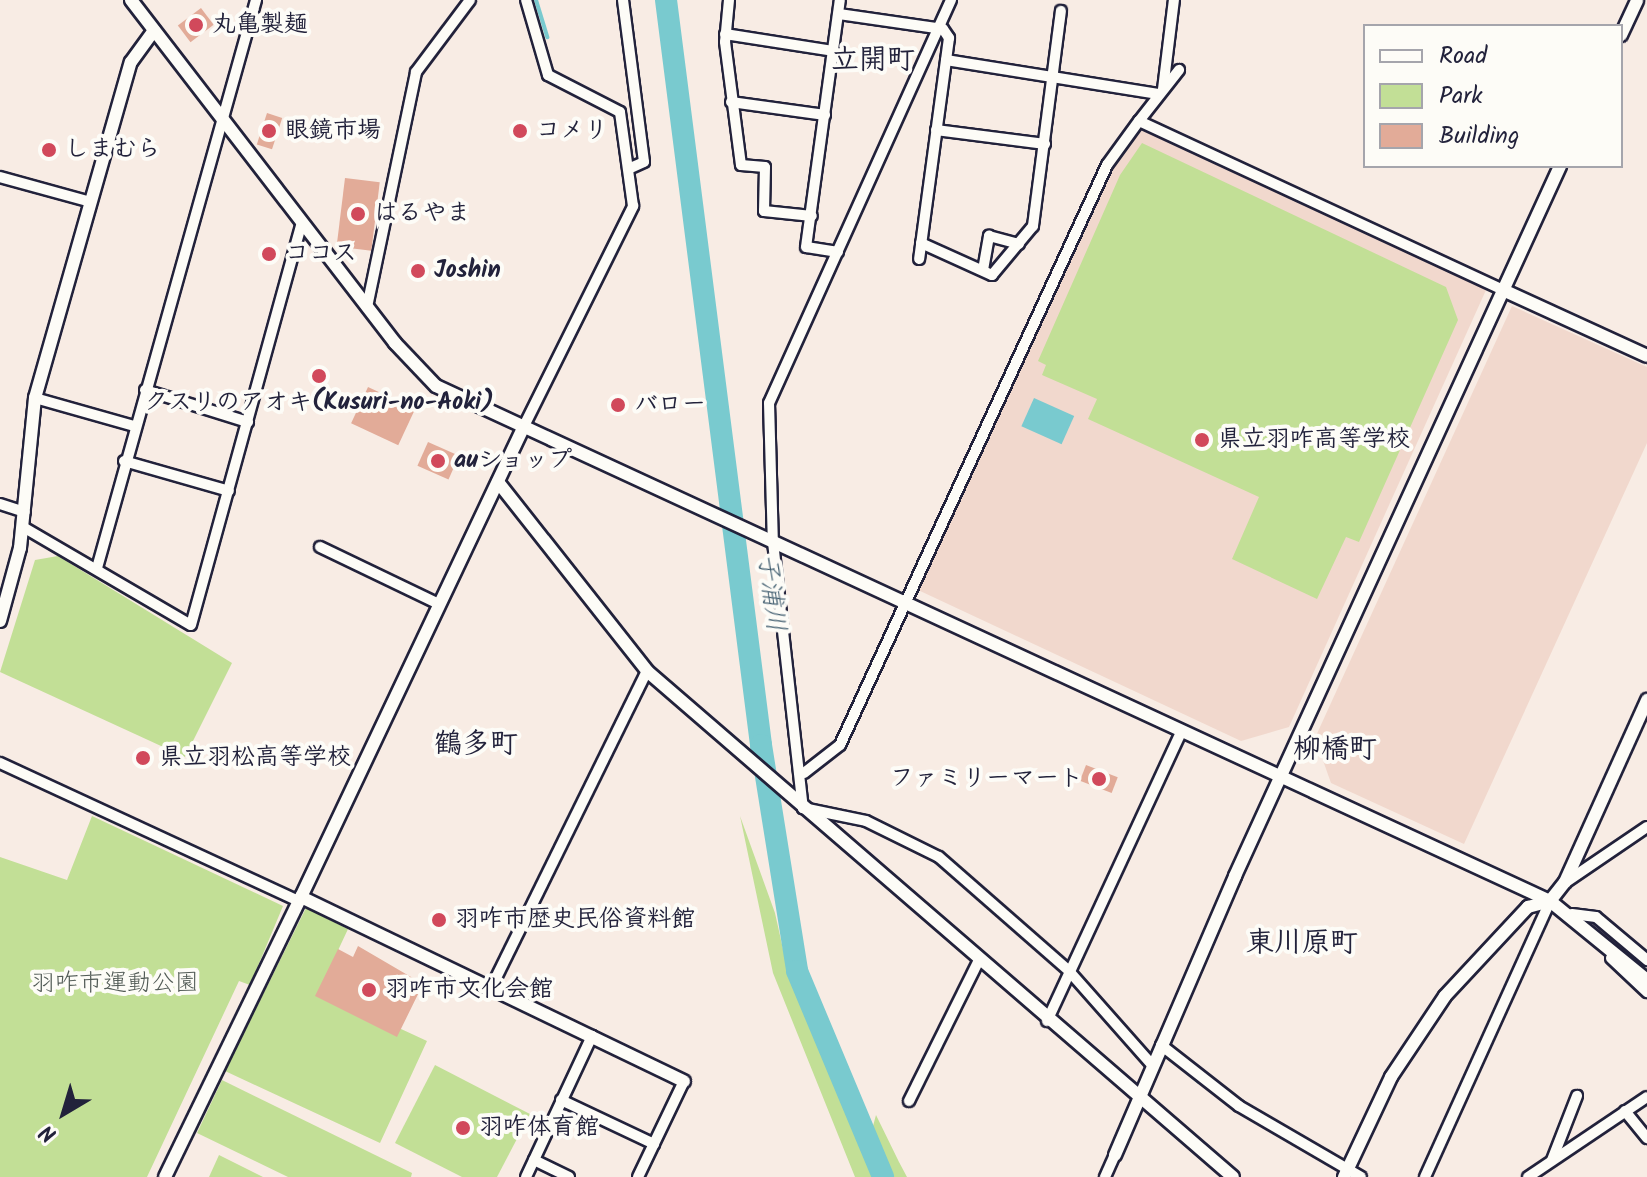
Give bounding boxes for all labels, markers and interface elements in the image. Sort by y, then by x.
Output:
place label: 丸亀製麺 [212,11,308,39]
marker: 丸亀製麺 [187,16,205,34]
legend [1363,24,1623,168]
text: Road [1439,37,1487,76]
district label: 立開町 [831,44,915,78]
text: Park [1439,77,1483,116]
place label: 眼鏡市場 [285,117,381,145]
place label: コメリ [536,117,608,145]
text: Building [1439,117,1519,156]
marker: 眼鏡市場 [260,122,278,140]
marker: コメリ [511,122,529,140]
place label: しまむら [65,136,161,164]
marker: しまむら [40,141,58,159]
place label: はるやま [374,200,470,228]
marker: はるやま [349,205,367,223]
place label: ココス [285,240,357,268]
marker: ココス [260,245,278,263]
place label: Joshin [434,257,501,285]
marker: Joshin [409,262,427,280]
marker: クスリのアオキ(Kusuri-no-Aoki) [310,367,328,385]
place label: クスリのアオキ(Kusuri-no-Aoki) [144,389,494,417]
place label: バロー [634,391,706,419]
marker: バロー [609,396,627,414]
place label: 県立羽咋高等学校 [1218,426,1410,454]
marker: 県立羽咋高等学校 [1193,431,1211,449]
place label: auショップ [454,447,574,475]
marker: auショップ [429,452,447,470]
water label: 子浦川 [750,552,790,634]
district label: 鶴多町 [434,728,518,762]
district label: 柳橋町 [1293,733,1377,767]
place label: 県立羽松高等学校 [159,744,351,772]
marker: 県立羽松高等学校 [134,749,152,767]
place label: ファミリーマート [891,765,1083,793]
marker: ファミリーマート [1090,770,1108,788]
place label: 羽咋市歴史民俗資料館 [455,906,695,934]
marker: 羽咋市歴史民俗資料館 [430,911,448,929]
district label: 東川原町 [1246,927,1358,961]
park label: 羽咋市運動公園 [31,970,199,998]
place label: 羽咋市文化会館 [385,976,553,1004]
marker: 羽咋市文化会館 [360,981,378,999]
north arrow [24,1073,104,1153]
text: N [33,1114,65,1150]
place label: 羽咋体育館 [479,1114,599,1142]
marker: 羽咋体育館 [454,1119,472,1137]

